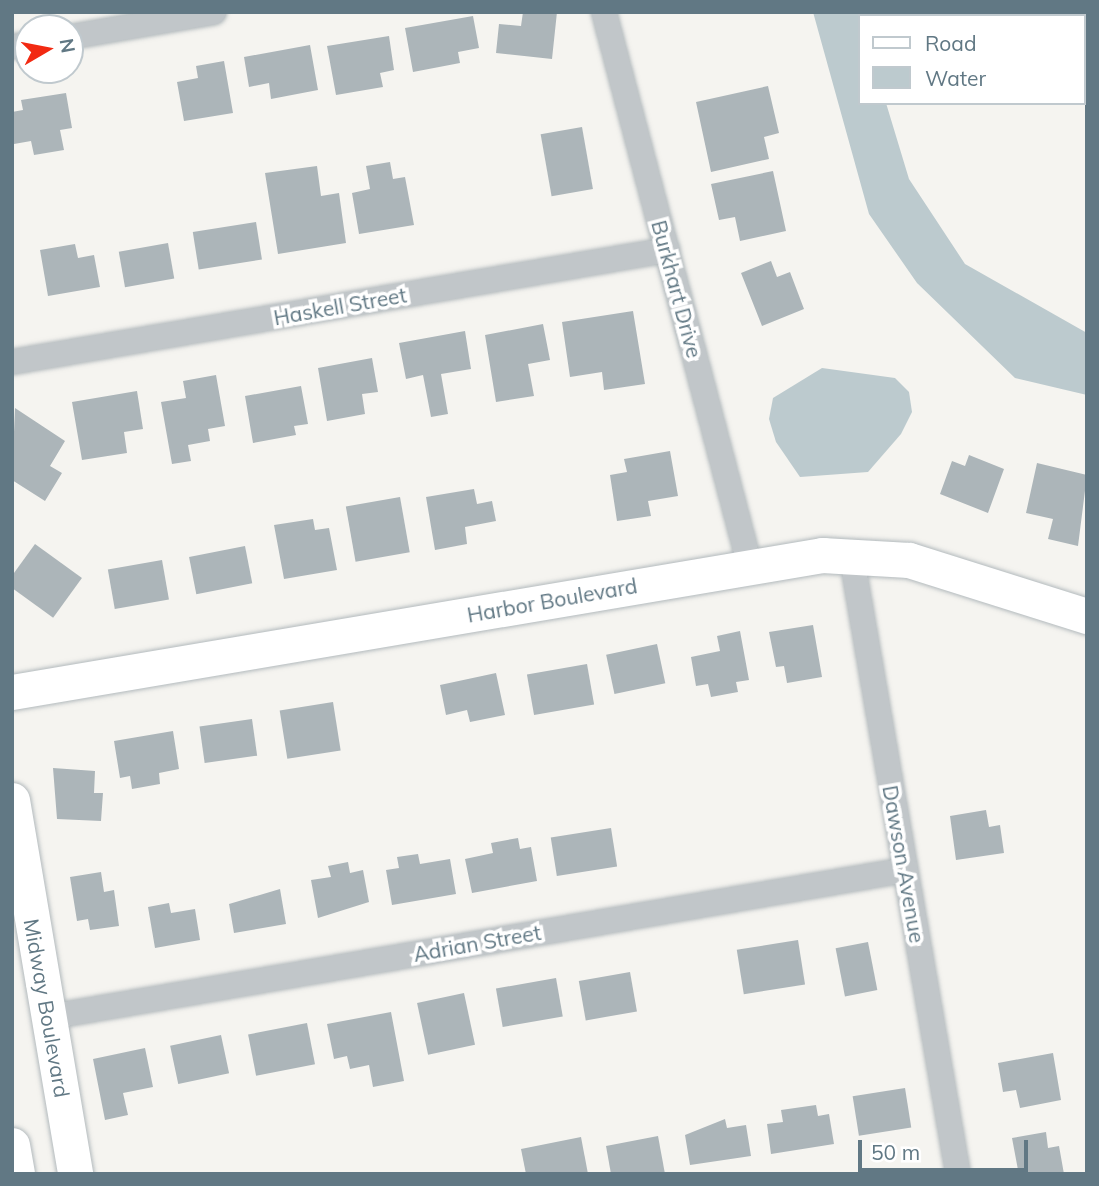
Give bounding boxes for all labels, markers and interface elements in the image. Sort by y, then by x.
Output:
north arrow [14,14,84,84]
legend [858,14,1085,105]
text: Road [925,30,976,56]
text: N [55,37,81,55]
text: Water [925,65,986,91]
street label: Burkhart Drive [647,217,707,361]
street label: Haskell Street [272,282,408,330]
street label: Harbor Boulevard [465,573,639,627]
street label: Dawson Avenue [878,783,930,945]
street label: Midway Boulevard [19,917,75,1099]
street label: Adrian Street [411,919,543,967]
scale bar [861,1126,1031,1170]
text: 50 m [871,1139,920,1165]

